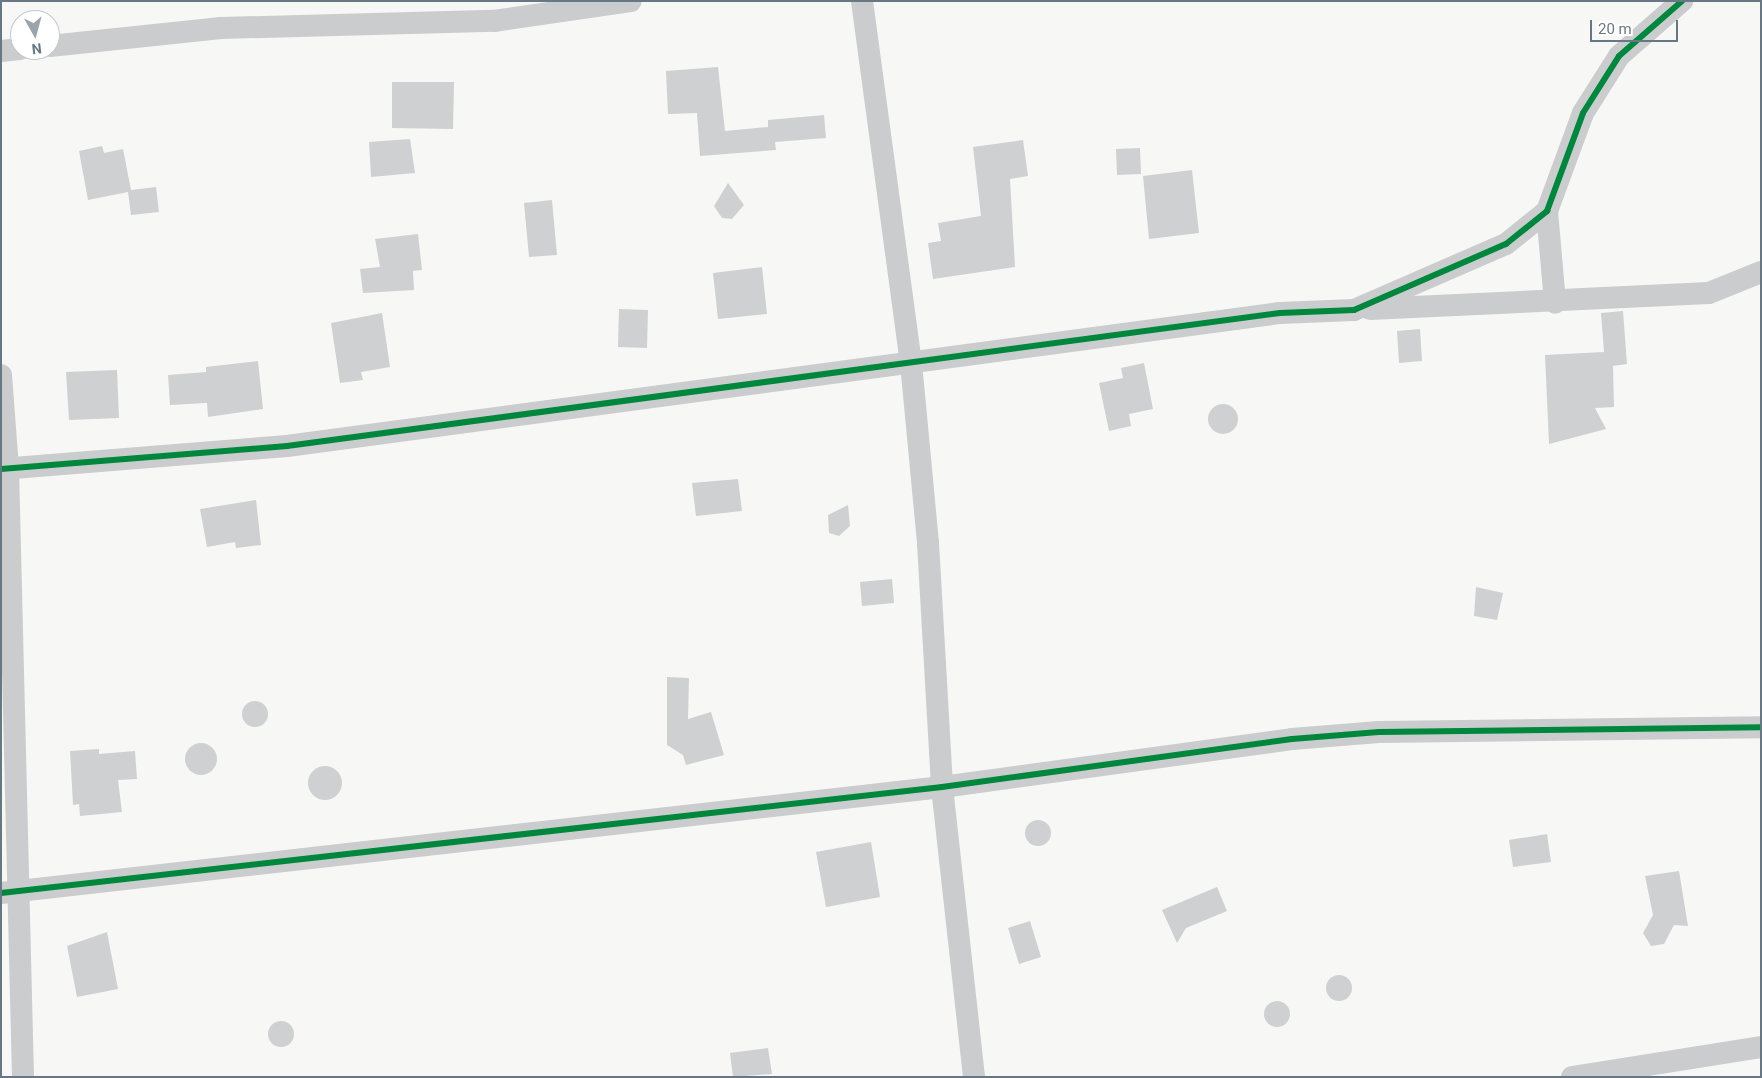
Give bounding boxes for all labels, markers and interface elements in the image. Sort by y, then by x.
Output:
north arrow [10,10,60,60]
scale bar [1592,10,1680,42]
text: 20 m [1598,20,1632,38]
text: N [31,40,43,57]

